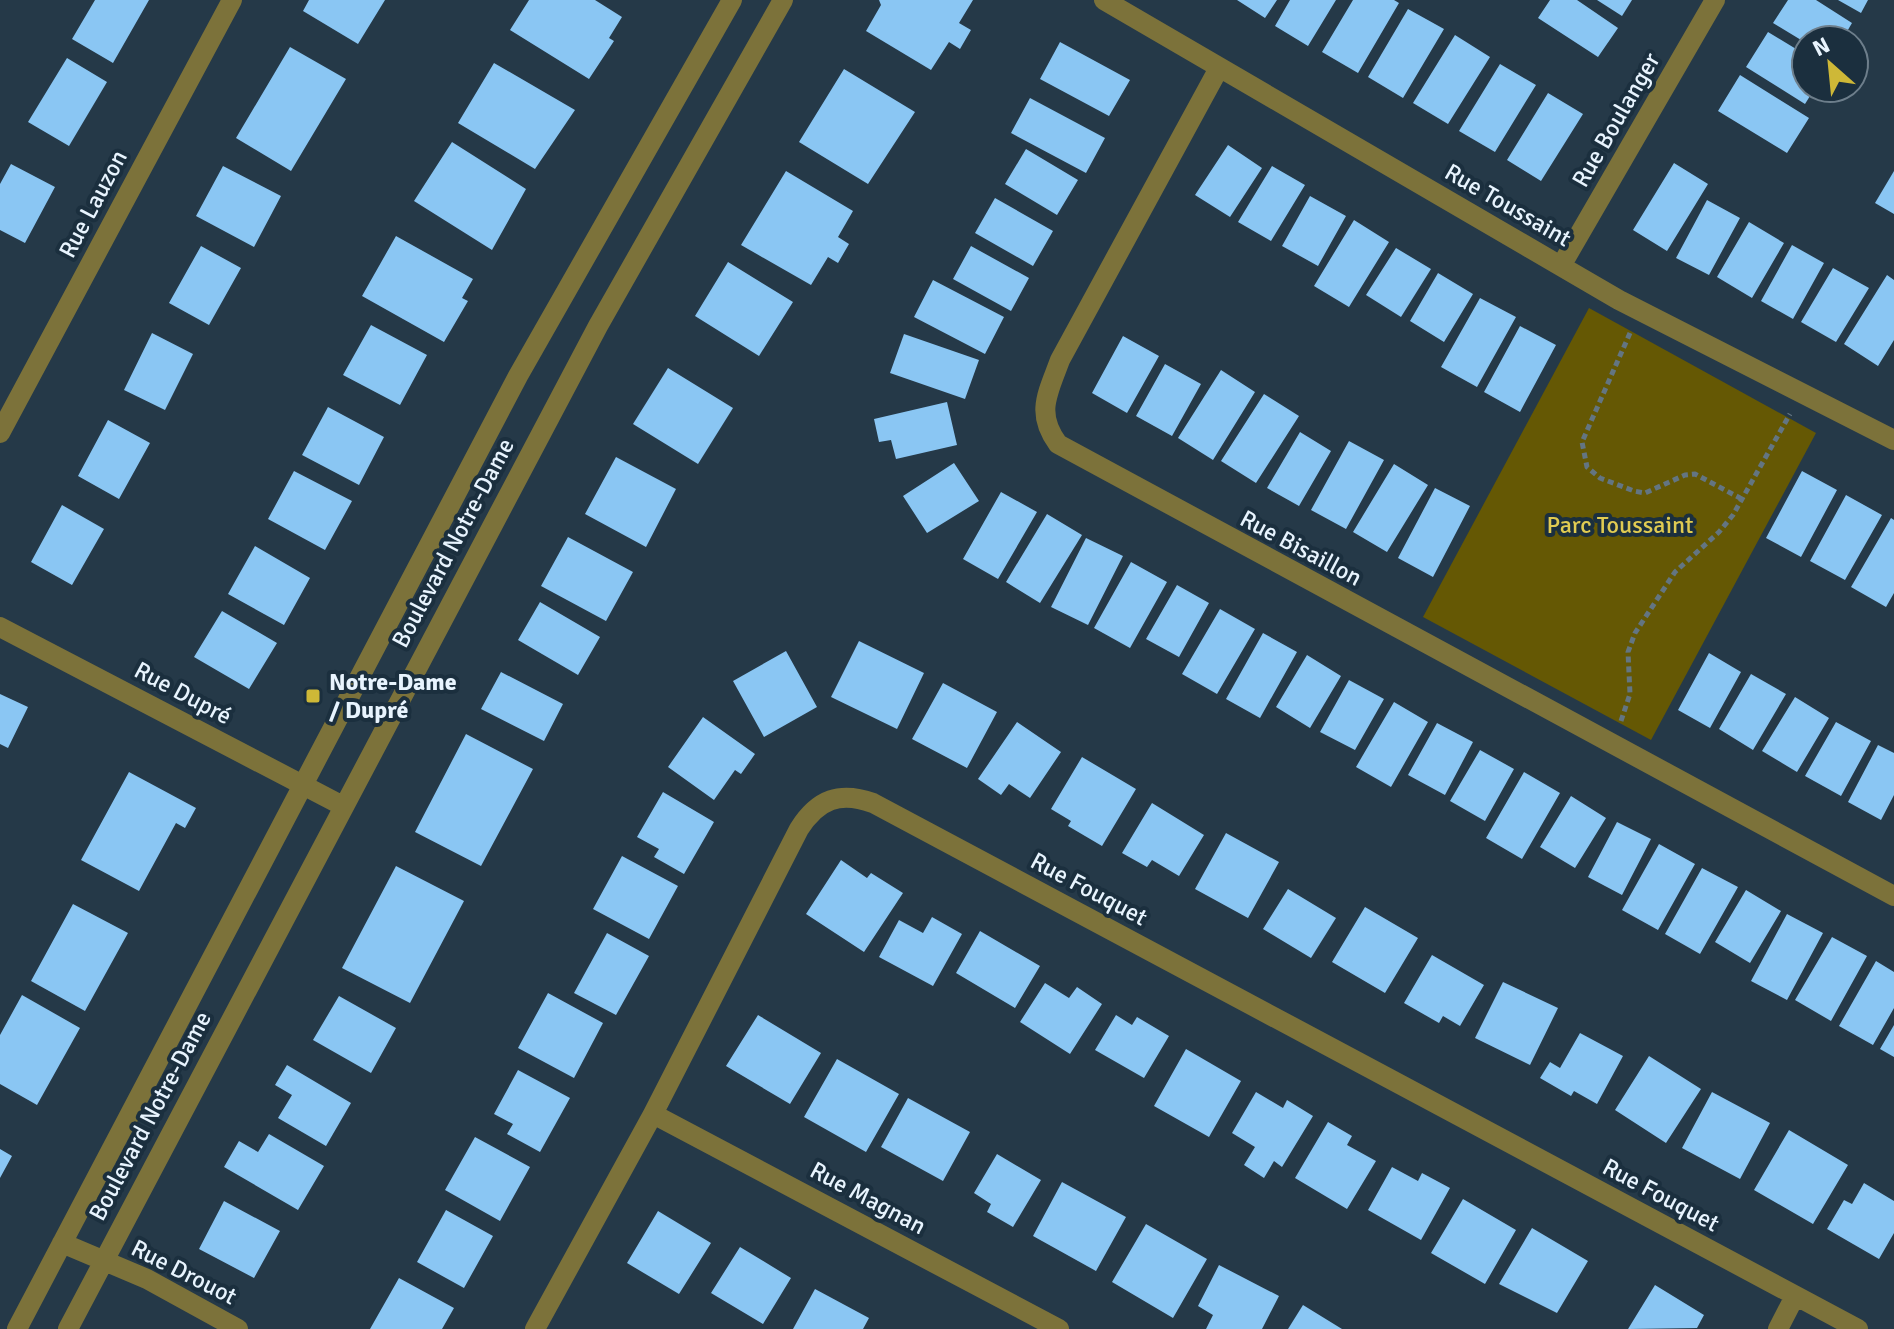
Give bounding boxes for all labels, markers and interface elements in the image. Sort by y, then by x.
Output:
north arrow [1790,24,1870,104]
text: N [1808,31,1834,62]
street label: Rue Boulanger [1565,47,1667,193]
street label: Rue Lauzon [52,145,134,263]
street label: Rue Toussaint [1439,157,1577,253]
street label: Boulevard Notre-Dame [385,433,521,653]
street label: Rue Bisaillon [1235,503,1367,593]
park label: Parc Toussaint [1547,510,1693,540]
street label: Rue Dupré [129,655,237,731]
place label: Notre-Dame / Dupré [329,667,457,725]
marker: Notre-Dame / Dupré [304,687,322,705]
street label: Rue Fouquet [1026,846,1152,932]
street label: Boulevard Notre-Dame [82,1006,218,1226]
street label: Rue Fouquet [1598,1152,1724,1238]
street label: Rue Magnan [805,1155,931,1241]
street label: Rue Drouot [126,1233,242,1311]

